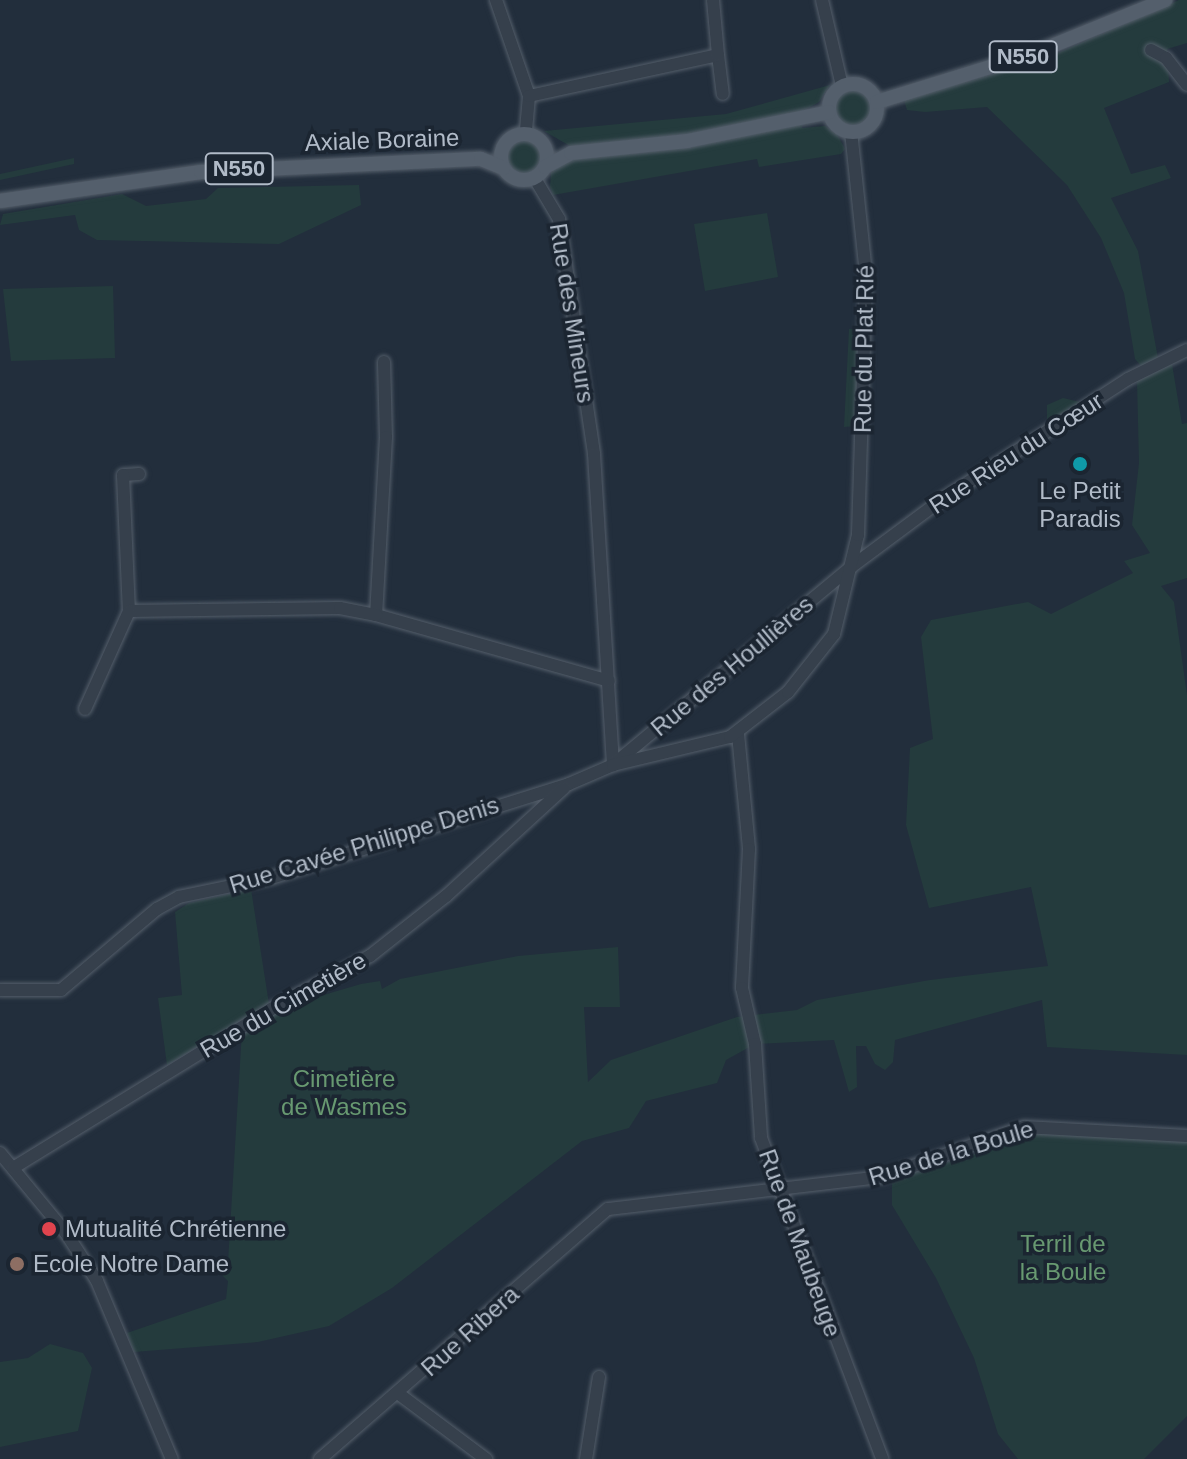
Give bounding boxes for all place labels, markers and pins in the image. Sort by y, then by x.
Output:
marker: Le Petit Paradis [1071,455,1089,473]
place label: Le Petit Paradis [1039,477,1121,533]
place label: Mutualité Chrétienne [65,1215,286,1243]
marker: Mutualité Chrétienne [40,1220,58,1238]
place label: Ecole Notre Dame [33,1250,229,1278]
marker: Ecole Notre Dame [8,1255,26,1273]

